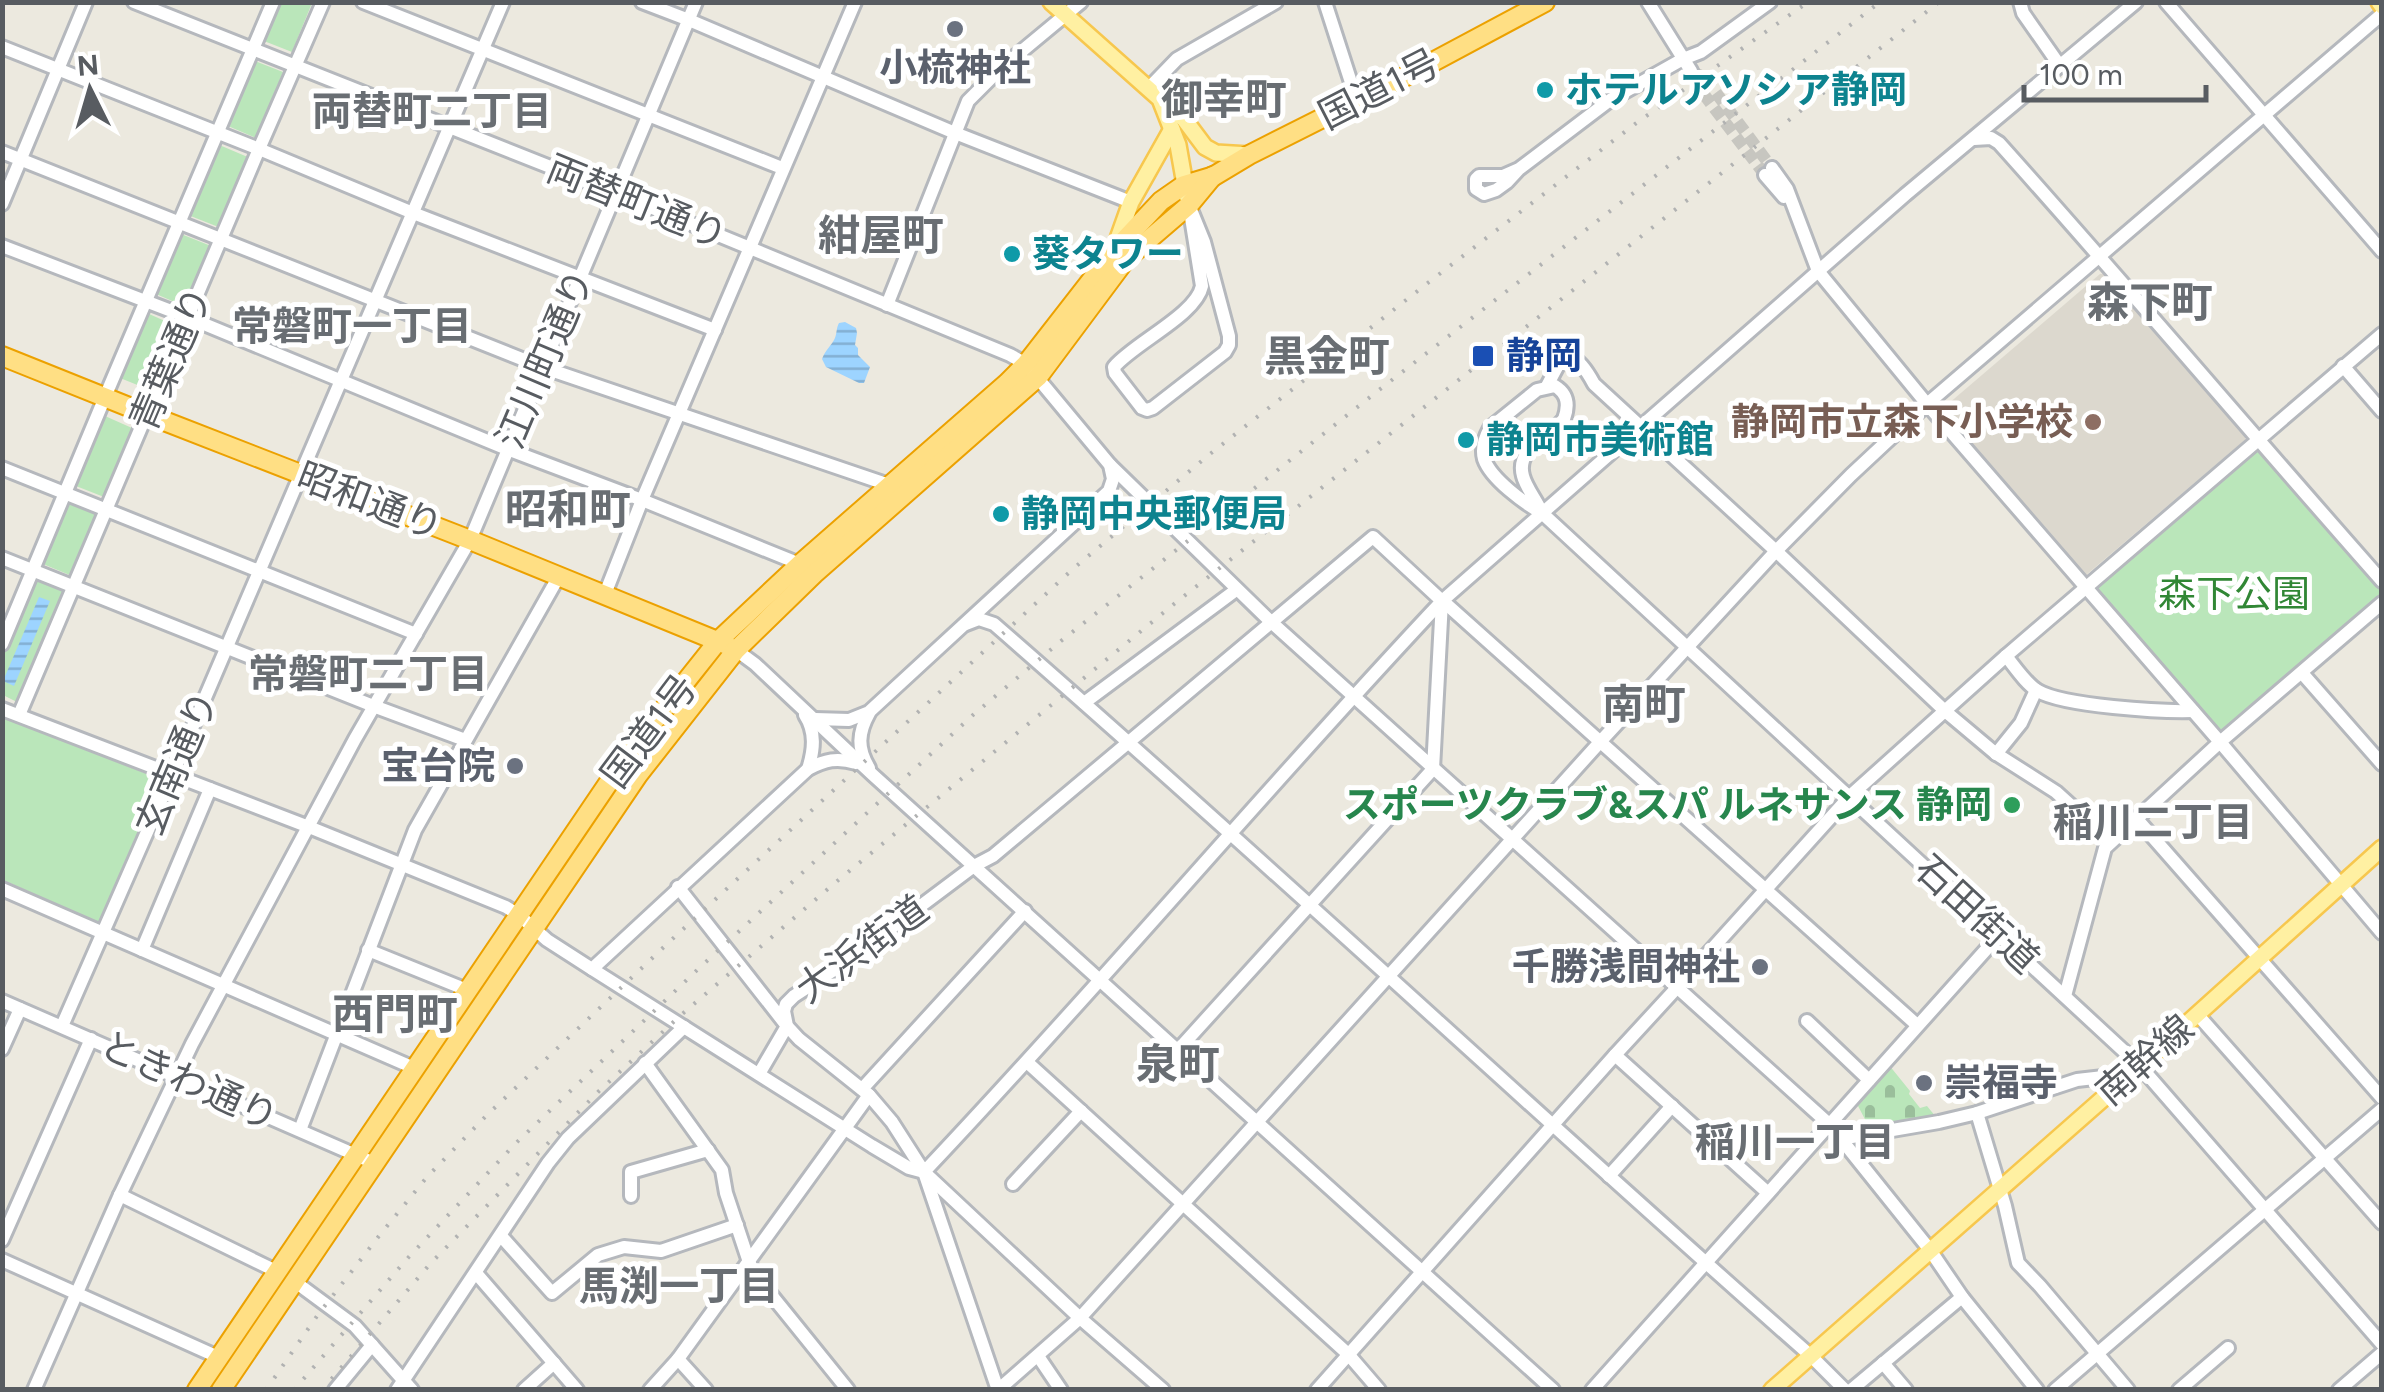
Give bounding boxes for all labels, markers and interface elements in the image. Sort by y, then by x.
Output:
marker: 小梳神社 [944,18,966,40]
street label: 国道1号 [1311,39,1447,139]
north arrow [40,40,140,140]
scale bar [2024,40,2206,102]
place label: 小梳神社 [879,45,1031,91]
text: N [76,47,100,83]
text: 100 m [2039,56,2123,93]
place label: ホテルアソシア静岡 [1565,67,1907,113]
district label: 御幸町 [1161,74,1287,125]
marker: ホテルアソシア静岡 [1534,79,1556,101]
district label: 両替町二丁目 [312,87,552,135]
street label: 両替町通り [540,145,734,259]
district label: 紺屋町 [818,210,944,261]
place label: 葵タワー [1032,231,1184,277]
marker: 葵タワー [1001,243,1023,265]
street label: 江川町通り [487,263,603,455]
district label: 森下町 [2087,277,2213,328]
street label: 青葉通り [120,280,222,438]
district label: 常磐町一丁目 [232,302,472,350]
district label: 黒金町 [1264,331,1390,382]
place label: 静岡 [1506,333,1582,379]
marker: 静岡 [1470,343,1496,369]
place label: 静岡市立森下小学校 [1731,399,2073,445]
marker: 静岡市立森下小学校 [2082,411,2104,433]
place label: 静岡市美術館 [1486,417,1714,463]
marker: 静岡市美術館 [1455,429,1477,451]
street label: 昭和通り [291,452,449,550]
district label: 昭和町 [505,484,631,535]
place label: 静岡中央郵便局 [1021,491,1287,537]
marker: 静岡中央郵便局 [990,503,1012,525]
park label: 森下公園 [2158,571,2310,617]
district label: 常磐町二丁目 [248,650,488,698]
street label: 国道1号 [592,665,706,797]
district label: 南町 [1602,679,1686,730]
street label: 玄南通り [126,684,228,842]
place label: 宝台院 [381,743,495,789]
marker: 宝台院 [504,755,526,777]
place label: スポーツクラブ&スパ ルネサンス 静岡 [1343,782,1992,828]
marker: スポーツクラブ&スパ ルネサンス 静岡 [2001,794,2023,816]
district label: 稲川二丁目 [2053,798,2253,846]
street label: 石田街道 [1906,845,2048,983]
street label: 大浜街道 [787,886,937,1012]
place label: 千勝浅間神社 [1512,944,1740,990]
marker: 千勝浅間神社 [1749,956,1771,978]
district label: 西門町 [332,989,458,1040]
street label: 南幹線 [2087,1005,2203,1115]
street label: ときわ通り [93,1021,285,1141]
district label: 泉町 [1136,1039,1220,1090]
place label: 崇福寺 [1944,1060,2058,1106]
marker: 崇福寺 [1913,1072,1935,1094]
district label: 稲川一丁目 [1695,1118,1895,1166]
district label: 馬渕一丁目 [579,1262,779,1310]

